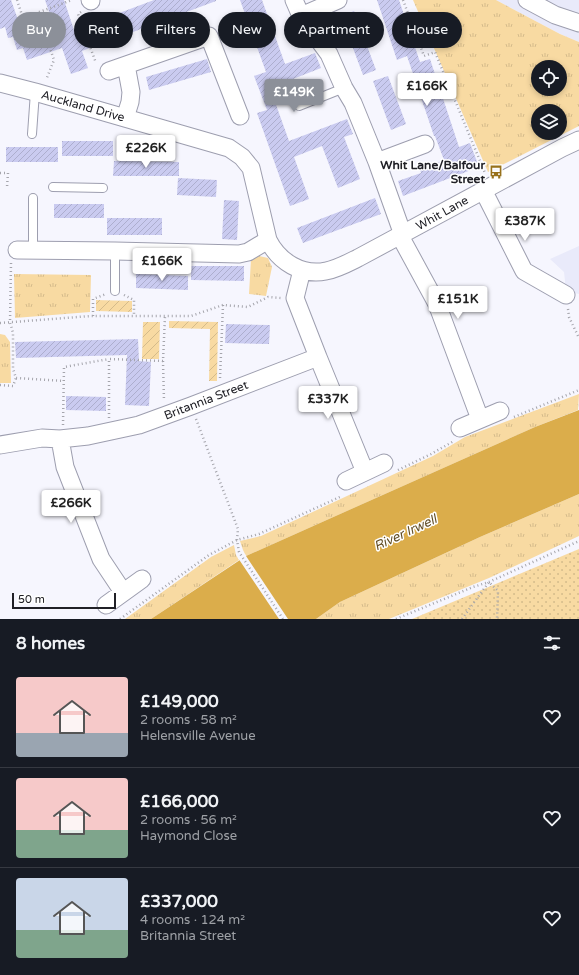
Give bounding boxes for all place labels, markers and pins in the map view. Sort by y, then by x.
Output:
pin: £166K [399,73,455,107]
pin: £149K [266,79,322,113]
pin: £226K [118,135,174,169]
place label: Whit Lane/Balfour Street [380,158,485,186]
bus stop icon: Whit Lane/Balfour Street [488,164,504,180]
pin: £387K [497,208,553,242]
pin: £166K [134,248,190,282]
pin: £151K [430,286,486,320]
pin: £337K [300,386,356,420]
pin: £266K [43,490,99,524]

